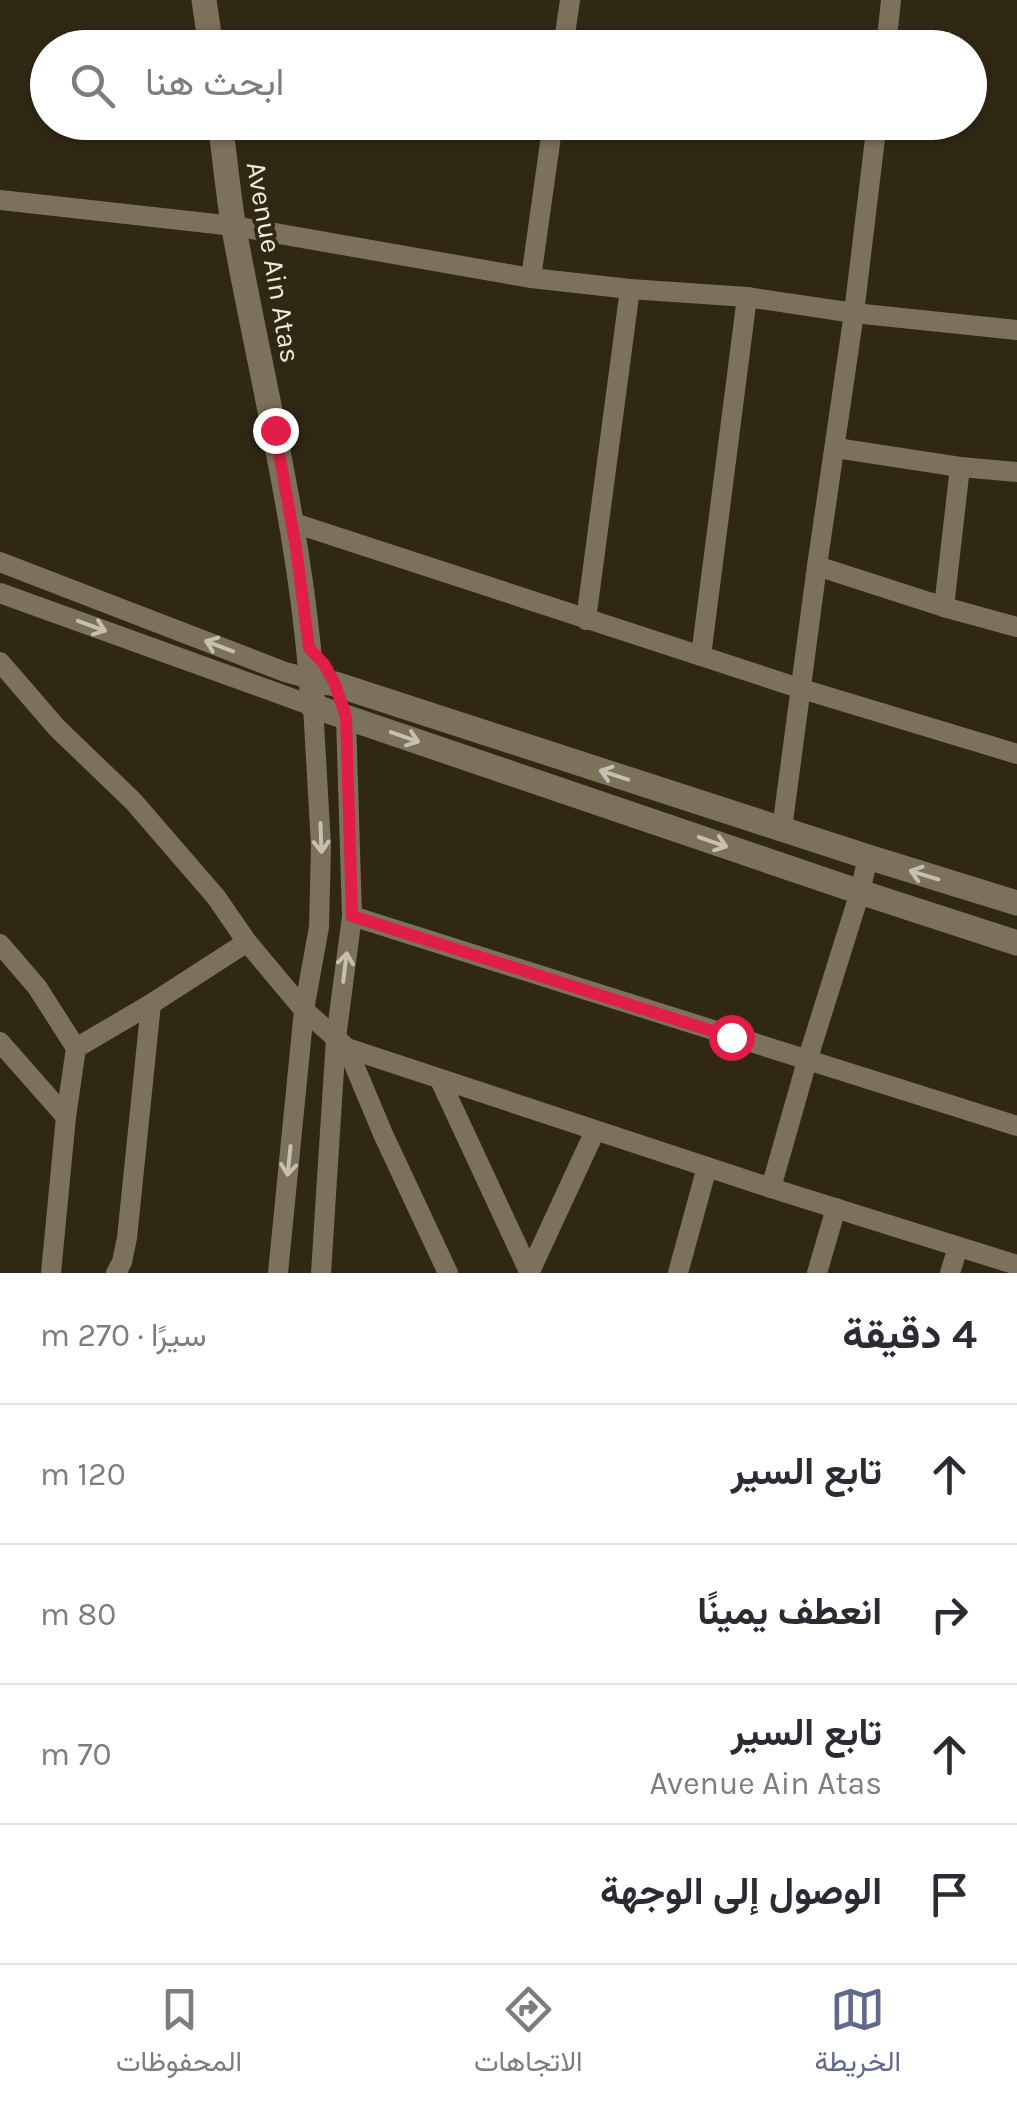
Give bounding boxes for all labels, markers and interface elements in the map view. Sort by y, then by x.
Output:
search box [30,30,987,140]
icon: search [65,58,120,113]
text: ابحث هنا [145,60,284,105]
street label: Avenue Ain Atas [240,159,307,365]
route end [253,408,299,454]
one-way arrow [75,618,106,636]
one-way arrow [205,636,235,654]
one-way arrow [389,730,421,748]
one-way arrow [599,765,631,783]
one-way arrow [311,822,330,854]
one-way arrow [696,834,727,852]
one-way arrow [908,864,940,882]
one-way arrow [336,951,355,983]
route start [709,1015,755,1061]
one-way arrow [280,1144,299,1177]
text: 4 دقيقة [842,1309,977,1359]
text: سيرًا · 270 m [40,1317,207,1354]
icon: ahead [922,1447,977,1502]
text: تابع السير [731,1449,882,1494]
text: 120 m [40,1456,126,1493]
icon: right [922,1587,977,1642]
text: انعطف يمينًا [697,1589,882,1634]
text: 80 m [40,1596,116,1633]
text: تابع السير [731,1710,882,1755]
icon: ahead [922,1727,977,1782]
text: 70 m [40,1736,112,1773]
text: Avenue Ain Atas [649,1765,882,1802]
icon: arrive [922,1867,977,1922]
text: الوصول إلى الوجهة [600,1869,882,1914]
tab: المحفوظات [116,1982,242,2086]
tab: الاتجاهات [474,1982,583,2086]
tab: الخريطة [814,1982,901,2086]

